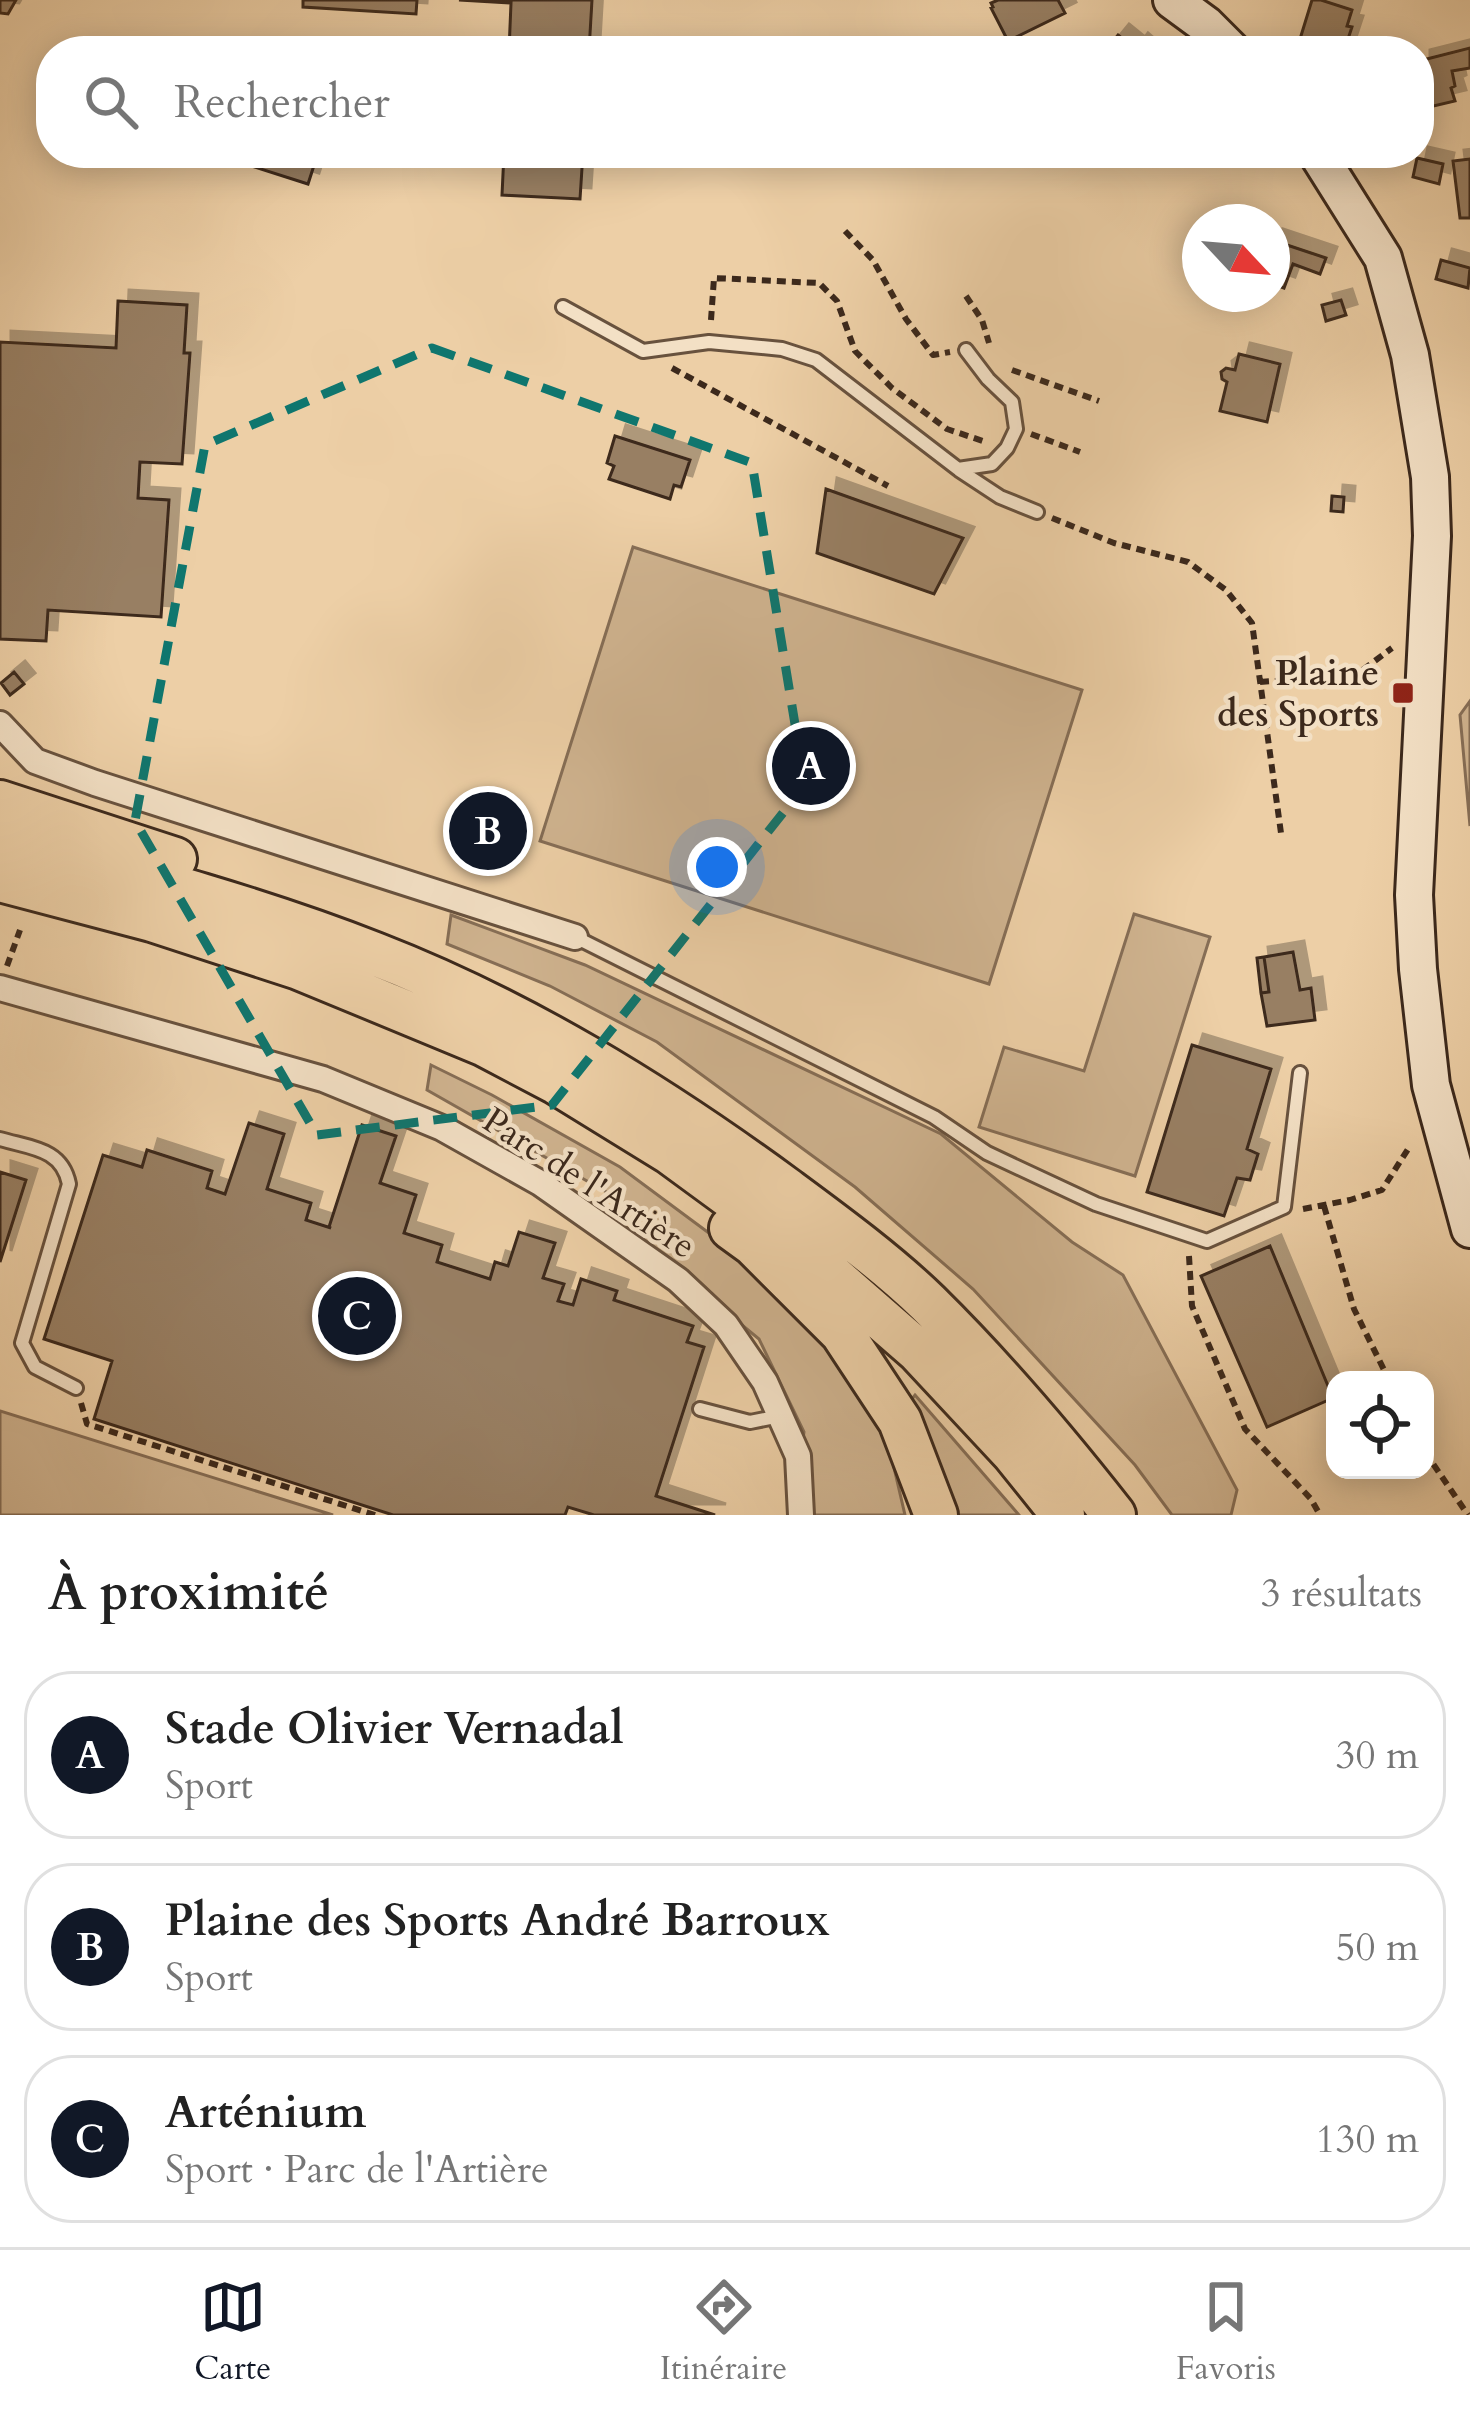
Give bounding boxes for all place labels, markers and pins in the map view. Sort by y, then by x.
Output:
place label: Plaine des Sports [1217,649,1379,739]
marker: Plaine des Sports [1390,680,1416,706]
pin: A [772,721,850,811]
pin: B [449,786,527,876]
pin: C [318,1271,396,1361]

